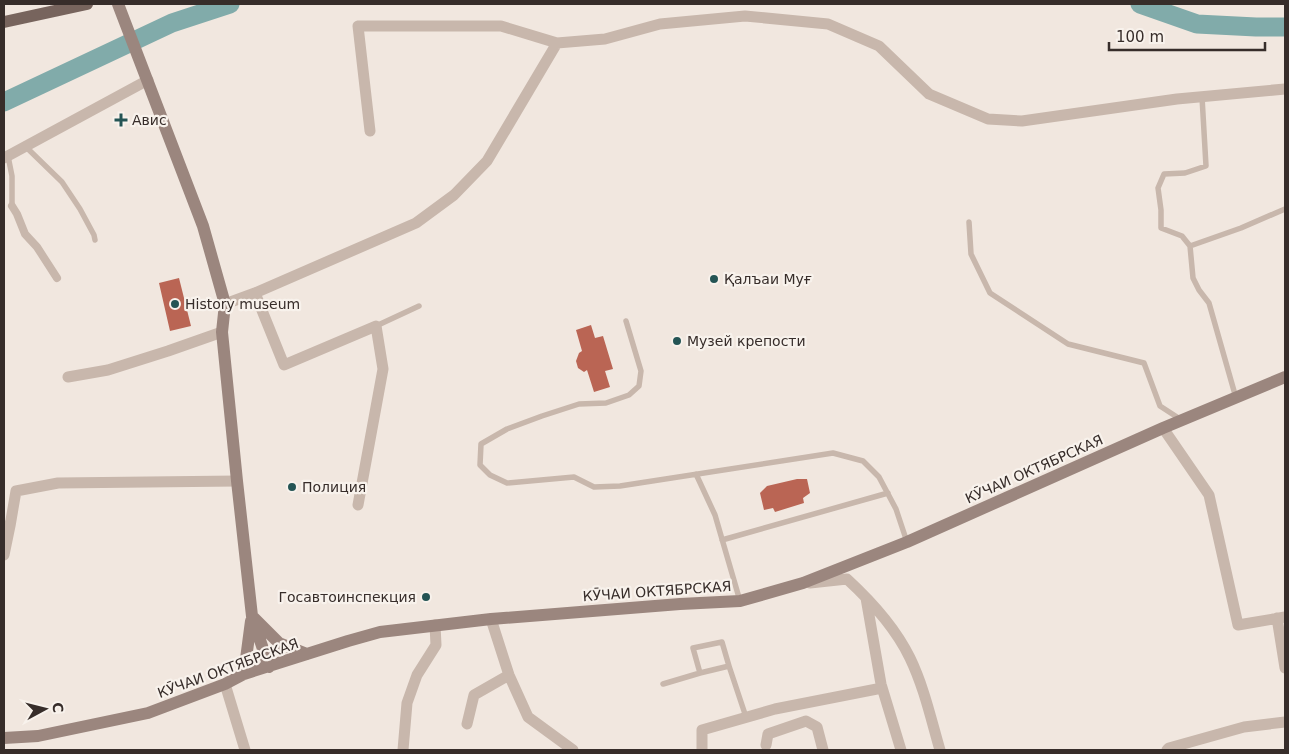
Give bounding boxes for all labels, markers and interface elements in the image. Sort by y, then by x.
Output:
scale bar [1109,20,1265,52]
text: 100 m [1116,28,1164,46]
place label: Авис [132,112,167,128]
marker: Авис [114,113,128,127]
place label: Қалъаи Муғ [724,271,812,287]
marker: Қалъаи Муғ [708,273,720,285]
place label: History museum [185,296,300,312]
marker: History museum [169,298,181,310]
place label: Музей крепости [687,333,806,349]
marker: Музей крепости [671,335,683,347]
street label: КӮЧАИ ОКТЯБРСКАЯ [963,431,1105,507]
place label: Полиция [302,479,366,495]
marker: Полиция [286,481,298,493]
street label: КӮЧАИ ОКТЯБРСКАЯ [582,578,732,604]
place label: Госавтоинспекция [278,589,416,605]
marker: Госавтоинспекция [420,591,432,603]
street label: КӮЧАИ ОКТЯБРСКАЯ [155,635,301,701]
north arrow [20,684,70,734]
text: С [49,701,66,713]

